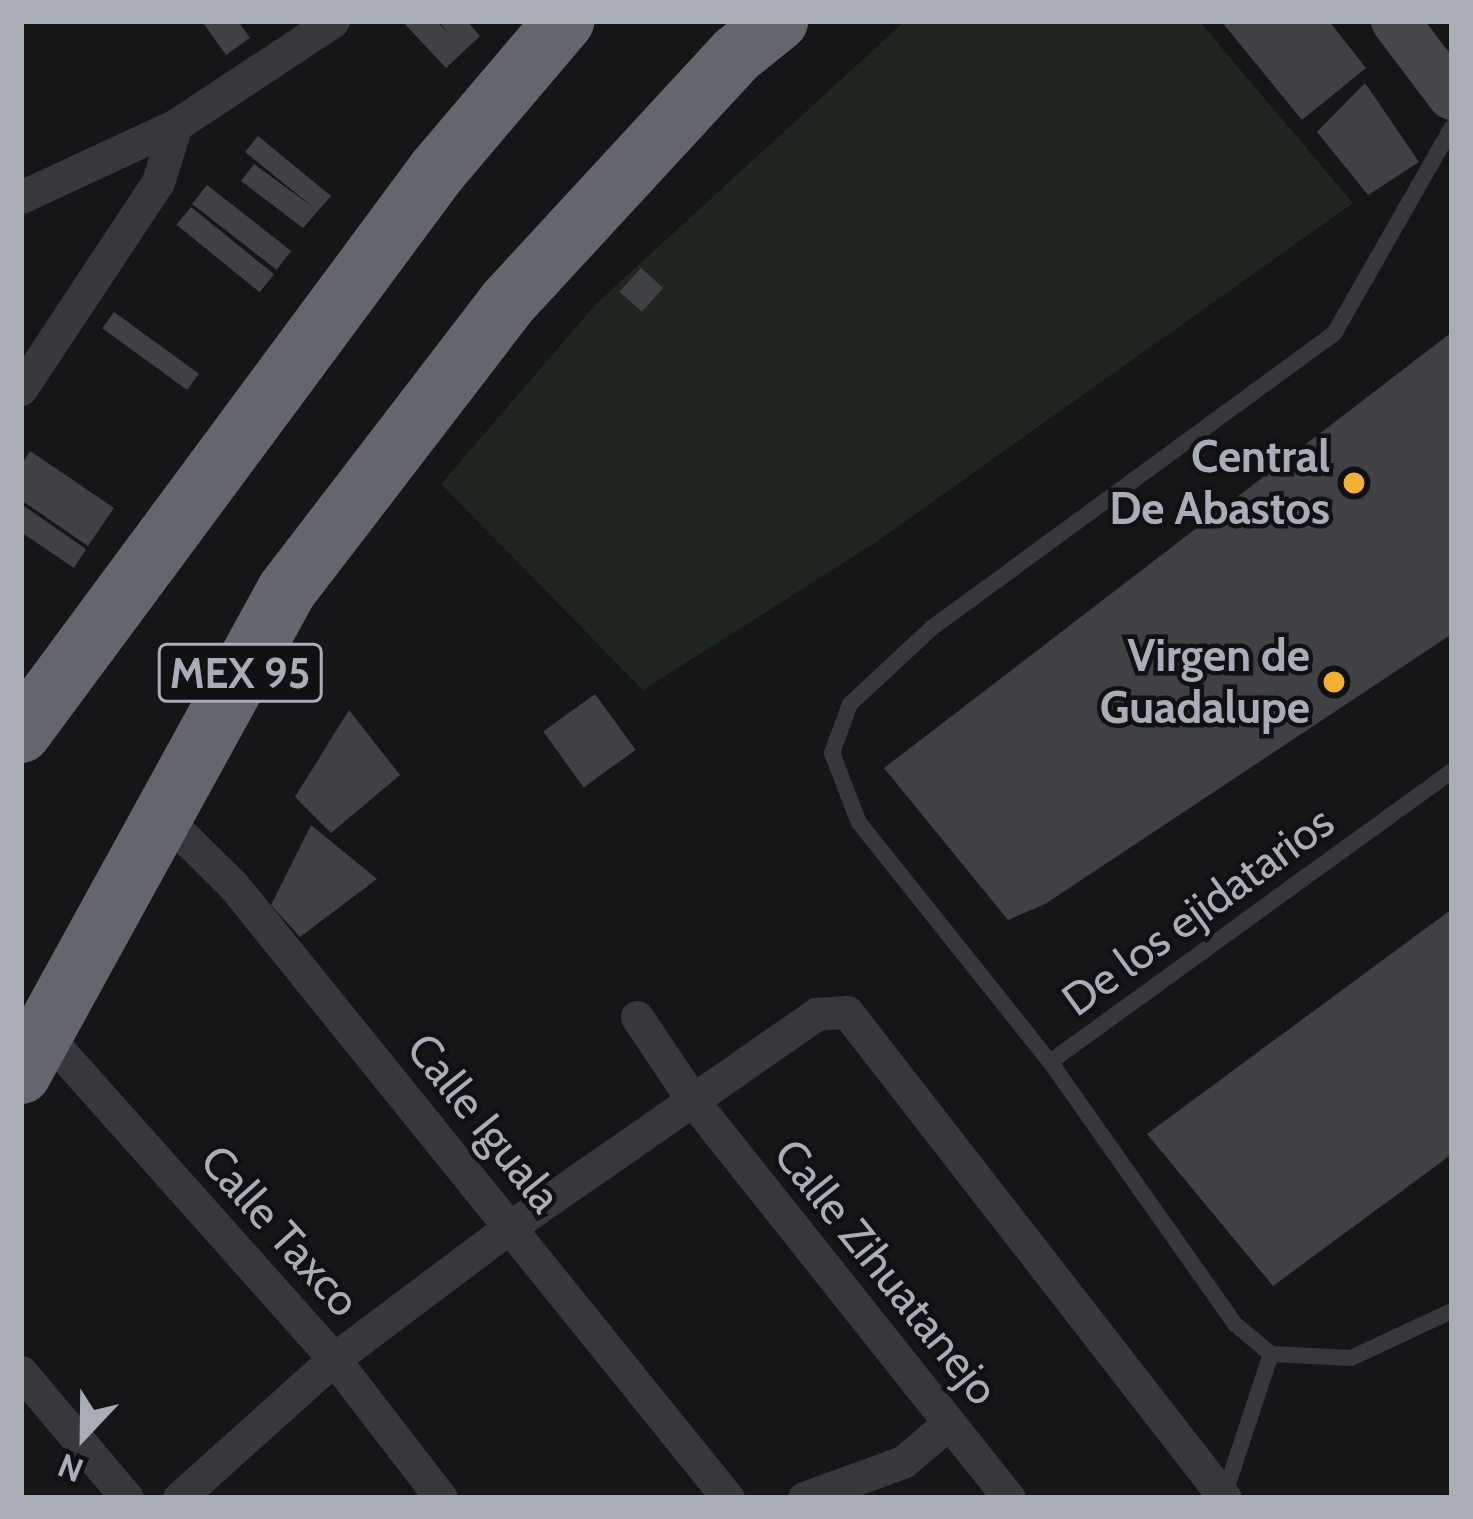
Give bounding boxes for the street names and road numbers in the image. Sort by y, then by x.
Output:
road number: MEX 95 [156,637,324,709]
street label: De los ejidatarios [1052,795,1344,1027]
street label: Calle Iguala [396,1023,572,1223]
street label: Calle Zihuatanejo [762,1128,1010,1416]
street label: Calle Taxco [189,1134,371,1328]

